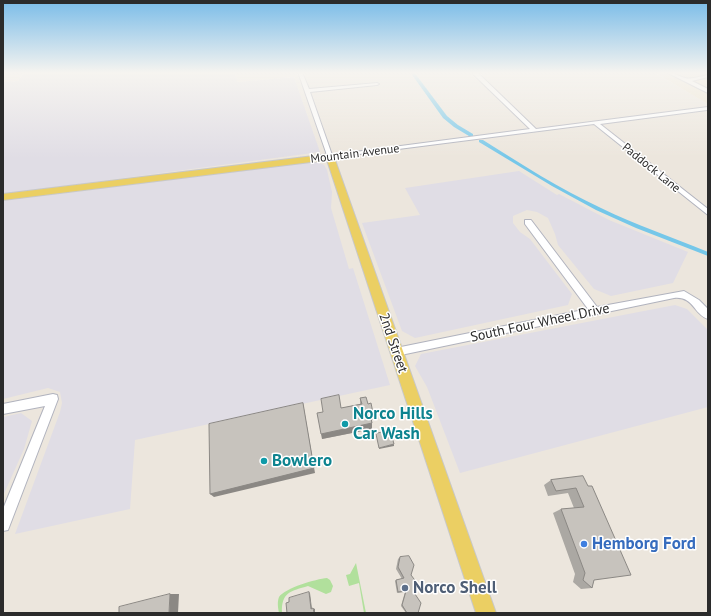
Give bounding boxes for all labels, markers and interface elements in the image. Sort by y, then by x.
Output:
street label: Paddock Lane [619,140,683,196]
street label: Mountain Avenue [310,141,400,167]
street label: South Four Wheel Drive [469,300,611,346]
street label: 2nd Street [375,311,411,375]
place label: Norco Hills Car Wash [353,404,433,444]
marker: Norco Hills Car Wash [340,419,350,429]
place label: Bowlero [272,451,332,471]
marker: Bowlero [259,456,269,466]
place label: Hemborg Ford [592,534,696,554]
marker: Hemborg Ford [579,539,589,549]
place label: Norco Shell [413,578,497,598]
marker: Norco Shell [400,583,410,593]

